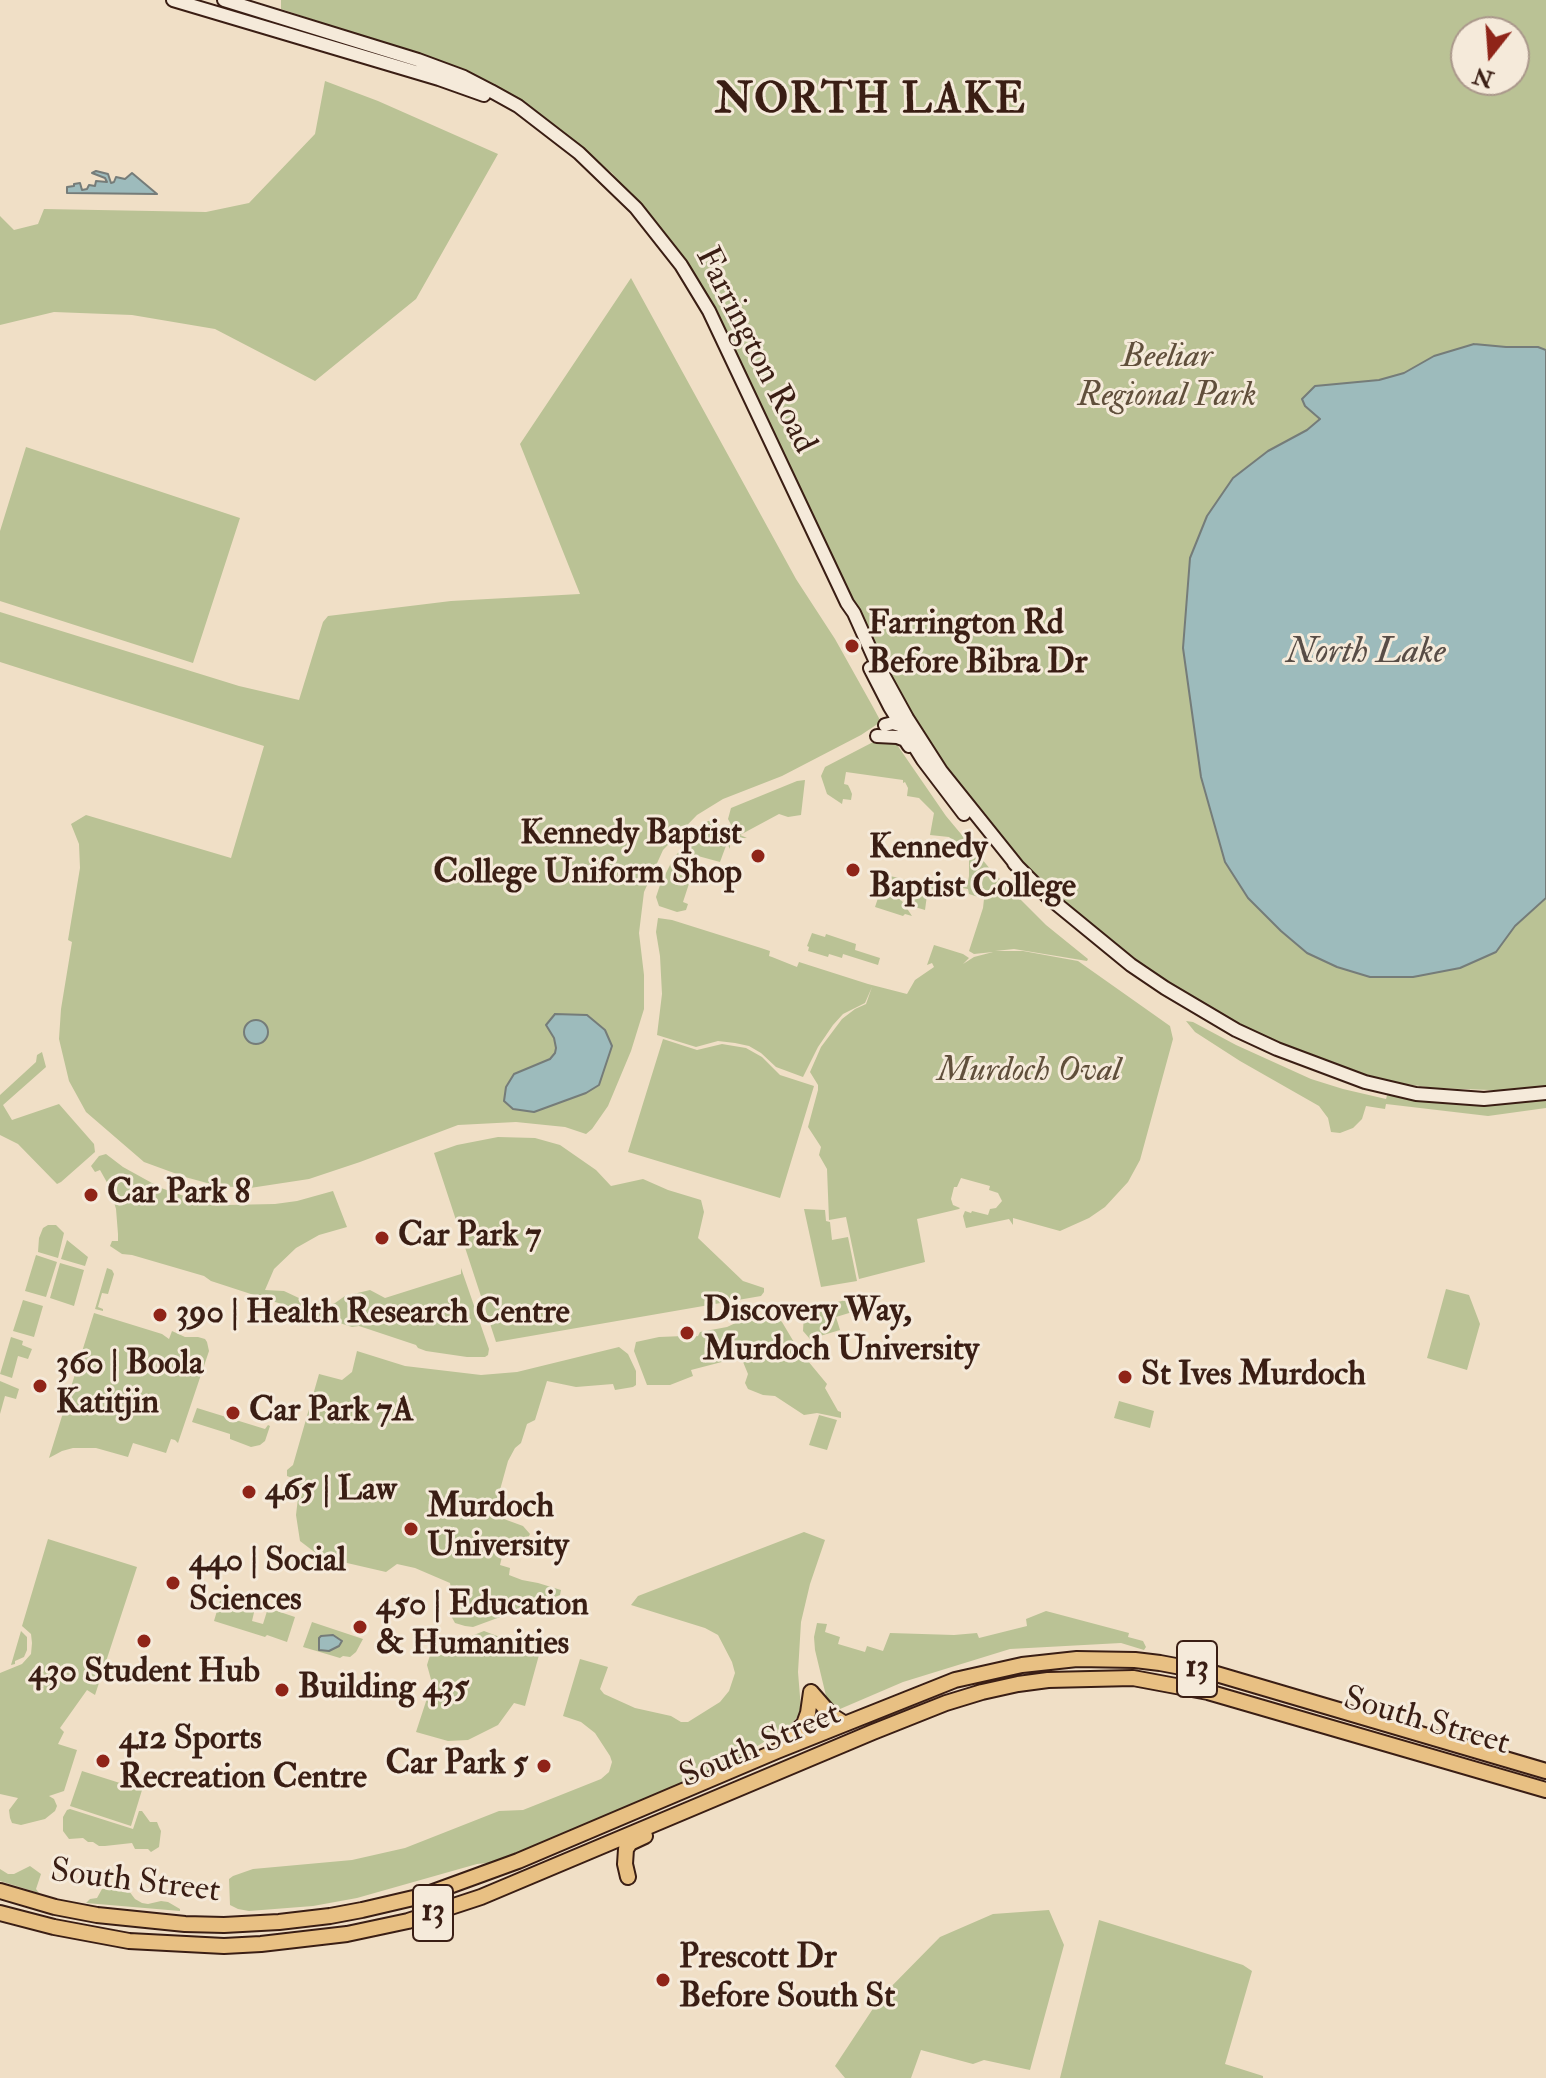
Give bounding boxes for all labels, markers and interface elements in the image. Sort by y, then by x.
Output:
north arrow [1450,16,1530,96]
text: N [1470,61,1497,93]
district label: NORTH LAKE [715,78,1027,128]
street label: Farrington Road [685,241,823,461]
park label: Beeliar Regional Park [1078,339,1256,418]
place label: Farrington Rd Before Bibra Dr [868,606,1087,686]
water label: North Lake [1286,632,1446,676]
marker: Farrington Rd Before Bibra Dr [843,637,861,655]
place label: Kennedy Baptist College Uniform Shop [433,816,742,896]
place label: Kennedy Baptist College [869,830,1076,910]
marker: Kennedy Baptist College Uniform Shop [749,847,767,865]
marker: Kennedy Baptist College [844,861,862,879]
park label: Murdoch Oval [937,1053,1121,1093]
place label: Car Park 8 [107,1175,251,1215]
marker: Car Park 8 [82,1186,100,1204]
place label: Car Park 7 [398,1218,541,1258]
marker: Car Park 7 [373,1229,391,1247]
place label: Discovery Way, Murdoch University [703,1293,979,1372]
place label: 390 | Health Research Centre [176,1295,570,1335]
marker: 390 | Health Research Centre [151,1306,169,1324]
marker: Discovery Way, Murdoch University [678,1324,696,1342]
place label: 360 | Boola Katitjin [56,1346,203,1426]
place label: St Ives Murdoch [1141,1357,1366,1397]
marker: St Ives Murdoch [1116,1368,1134,1386]
marker: 360 | Boola Katitjin [31,1377,49,1395]
place label: Car Park 7A [249,1393,414,1433]
marker: Car Park 7A [224,1404,242,1422]
place label: 465 | Law [265,1472,397,1512]
marker: 465 | Law [240,1483,258,1501]
place label: Murdoch University [427,1489,569,1568]
marker: Murdoch University [402,1520,420,1538]
place label: 440 | Social Sciences [189,1543,346,1622]
marker: 440 | Social Sciences [164,1574,182,1592]
place label: 450 | Education & Humanities [376,1587,589,1666]
marker: 450 | Education & Humanities [351,1618,369,1636]
marker: 430 Student Hub [135,1632,153,1650]
road number: 13 [1177,1641,1217,1697]
place label: 430 Student Hub [28,1654,260,1694]
place label: Building 435 [298,1670,469,1710]
street label: South Street [1338,1680,1514,1766]
marker: Building 435 [273,1681,291,1699]
street label: South Street [674,1695,848,1799]
place label: 412 Sports Recreation Centre [119,1721,367,1800]
place label: Car Park 5 [385,1746,528,1786]
marker: 412 Sports Recreation Centre [94,1752,112,1770]
marker: Car Park 5 [535,1757,553,1775]
street label: South Street [48,1852,222,1914]
road number: 13 [413,1885,453,1941]
place label: Prescott Dr Before South St [679,1940,895,2020]
marker: Prescott Dr Before South St [654,1971,672,1989]

